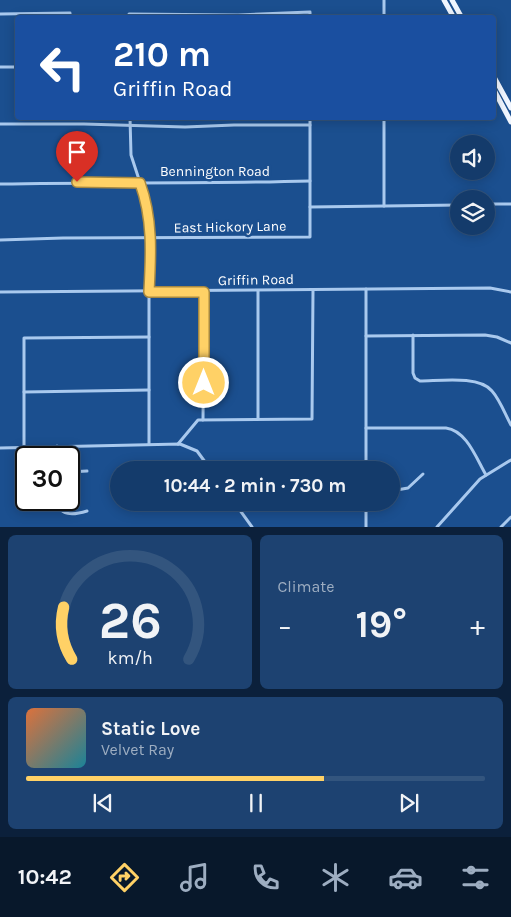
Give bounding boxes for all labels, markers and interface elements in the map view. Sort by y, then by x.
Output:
text: 210 m [113,34,211,75]
icon: left [30,35,95,100]
text: Griffin Road [113,76,232,102]
pin [56,131,98,182]
map controls [450,135,495,235]
button: sound [450,135,495,180]
icon: arrive [63,138,91,166]
street label: Bennington Road [160,163,270,180]
button: layers [450,190,495,235]
street label: East Hickory Lane [174,218,286,236]
street label: Griffin Road [218,271,294,289]
position arrow [177,356,229,408]
speed limit sign: 30 [15,446,80,511]
text: 10:44 · 2 min · 730 m [164,475,346,497]
text: Climate [278,577,335,596]
text: 26 [98,590,161,651]
text: 19° [356,602,407,647]
text: − [278,609,292,642]
text: + [470,609,485,642]
text: km/h [107,648,152,669]
text: Static Love [101,718,200,740]
text: Velvet Ray [101,740,174,759]
icon: previous [89,789,117,817]
icon: pause [242,789,270,817]
icon: next [395,789,423,817]
icon: directions [107,860,142,895]
icon: music [177,860,212,895]
icon: phone [248,860,283,895]
icon: climate [318,860,353,895]
icon: car [388,860,423,895]
icon: filters [458,860,493,895]
text: 10:42 [18,864,72,890]

